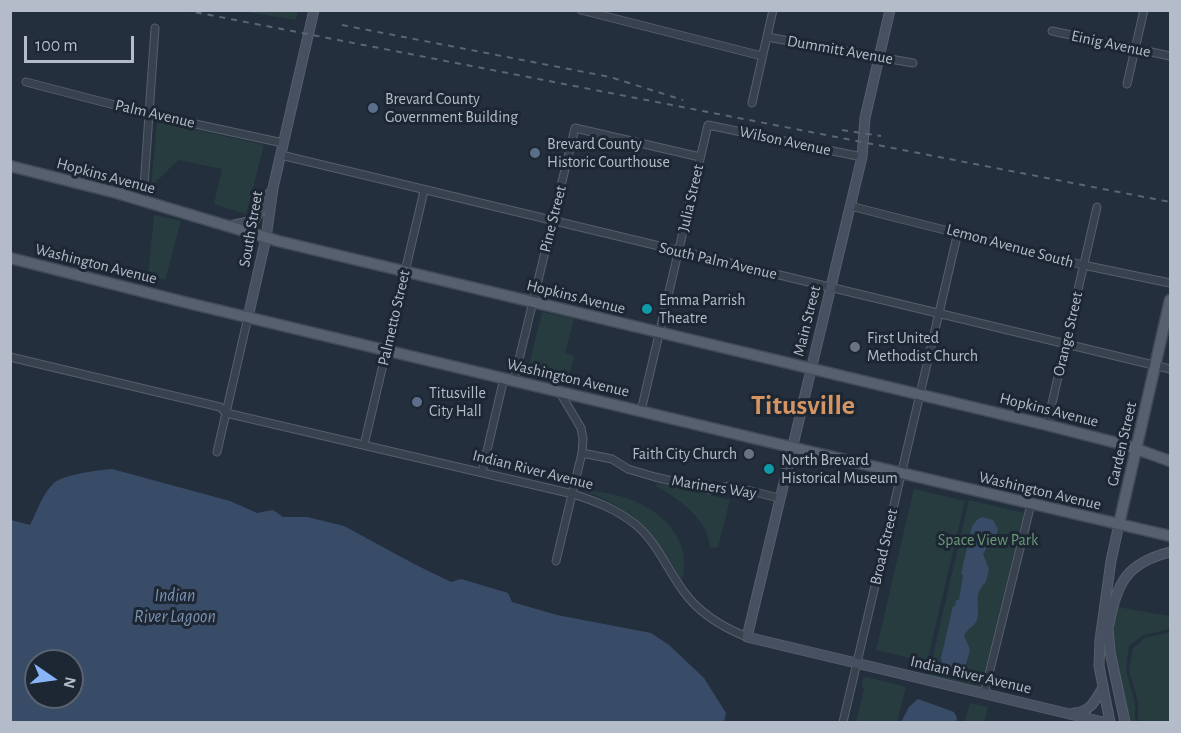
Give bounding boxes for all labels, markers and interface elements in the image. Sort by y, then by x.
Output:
scale bar [27,24,136,62]
street label: Einig Avenue [1069,26,1153,62]
street label: Dummitt Avenue [786,31,894,69]
text: 100 m [35,37,78,55]
place label: Brevard County Government Building [385,89,518,127]
street label: Palm Avenue [113,95,197,133]
marker: Brevard County Government Building [366,101,380,115]
street label: Wilson Avenue [737,122,833,160]
place label: Brevard County Historic Courthouse [547,134,670,172]
marker: Brevard County Historic Courthouse [528,146,542,160]
street label: Hopkins Avenue [55,154,157,198]
street label: Julia Street [674,162,708,234]
street label: Pine Street [535,184,571,254]
street label: South Street [235,189,267,269]
street label: Lemon Avenue South [944,220,1076,272]
street label: South Palm Avenue [657,238,779,284]
street label: Washington Avenue [33,240,159,288]
street label: Palmetto Street [374,268,414,368]
street label: Hopkins Avenue [525,275,627,319]
street label: Main Street [789,284,825,358]
place label: Emma Parrish Theatre [659,290,746,328]
street label: Orange Street [1049,290,1087,378]
marker: Emma Parrish Theatre [640,302,654,316]
place label: First United Methodist Church [867,328,978,366]
marker: First United Methodist Church [848,340,862,354]
street label: Washington Avenue [505,355,631,401]
place label: Titusville City Hall [429,383,486,421]
street label: Hopkins Avenue [998,388,1100,432]
district label: Titusville [751,389,855,423]
marker: Titusville City Hall [410,395,424,409]
street label: Garden Street [1103,400,1141,488]
place label: Faith City Church [632,444,737,464]
street label: Indian River Avenue [471,446,595,494]
marker: Faith City Church [742,447,756,461]
place label: North Brevard Historical Museum [781,450,898,488]
marker: North Brevard Historical Museum [762,462,776,476]
street label: Washington Avenue [977,468,1103,514]
street label: Mariners Way [670,471,758,503]
street label: Broad Street [866,507,902,587]
park label: Space View Park [938,530,1038,550]
water label: Indian River Lagoon [134,585,216,628]
north arrow [24,649,84,709]
street label: Indian River Avenue [909,652,1033,698]
text: N [61,675,79,690]

